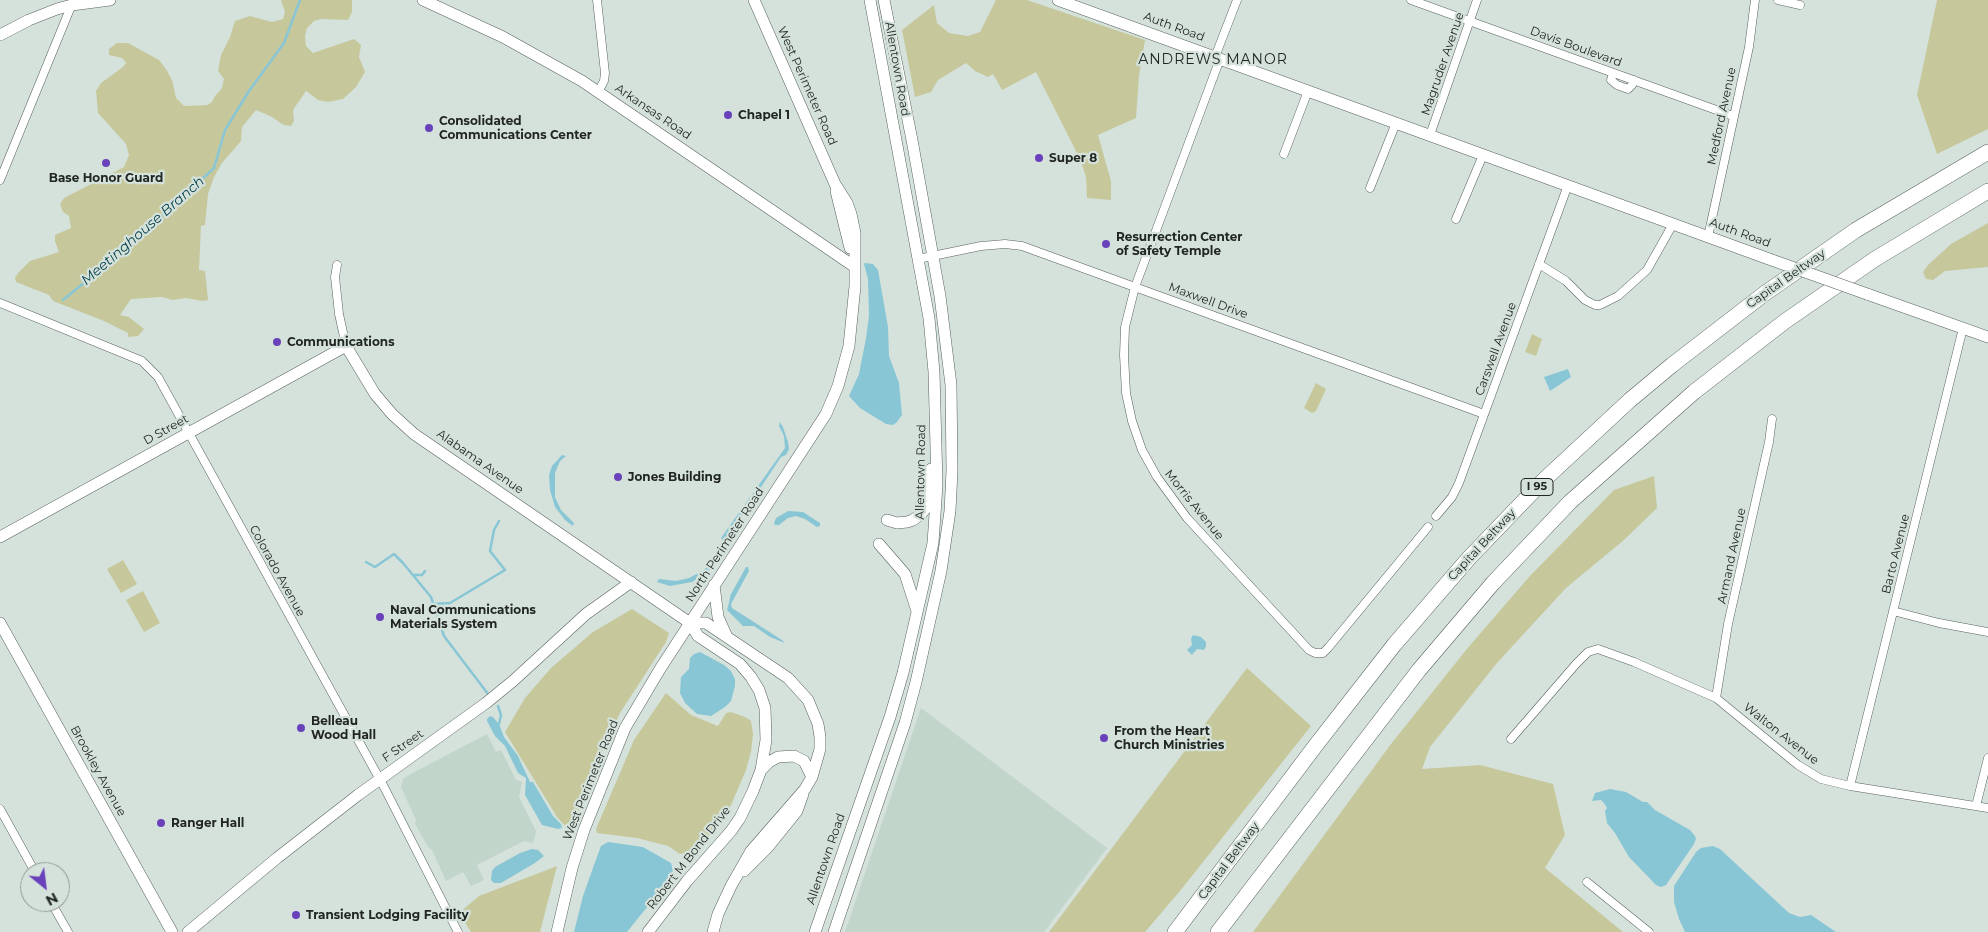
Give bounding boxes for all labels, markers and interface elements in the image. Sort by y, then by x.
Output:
street label: Auth Road [1141,9,1207,45]
street label: Magruder Avenue [1419,10,1467,118]
street label: Allentown Road [882,21,912,117]
street label: West Perimeter Road [774,24,840,148]
street label: Davis Boulevard [1528,24,1624,70]
district label: ANDREWS MANOR [1137,52,1289,68]
street label: Medford Avenue [1705,66,1739,166]
street label: Arkansas Road [612,81,694,143]
place label: Chapel 1 [738,108,790,122]
marker: Chapel 1 [722,109,734,121]
place label: Consolidated Communications Center [439,114,592,142]
marker: Consolidated Communications Center [423,122,435,134]
place label: Super 8 [1049,151,1097,165]
marker: Super 8 [1033,152,1045,164]
marker: Base Honor Guard [100,157,112,169]
place label: Base Honor Guard [49,171,163,185]
water label: Meetinghouse Branch [78,173,208,289]
street label: Auth Road [1707,215,1773,251]
place label: Resurrection Center of Safety Temple [1116,230,1242,258]
marker: Resurrection Center of Safety Temple [1100,238,1112,250]
street label: Capital Beltway [1744,247,1828,311]
street label: Maxwell Drive [1166,280,1250,322]
street label: Carswell Avenue [1472,300,1520,398]
place label: Communications [287,335,395,349]
marker: Communications [271,336,283,348]
street label: D Street [141,412,191,448]
street label: Allentown Road [913,424,929,520]
street label: Alabama Avenue [434,427,526,497]
street label: Morris Avenue [1161,467,1227,543]
place label: Jones Building [628,470,721,484]
marker: Jones Building [612,471,624,483]
road number: I 95 [1521,478,1553,496]
street label: North Perimeter Road [683,485,767,605]
street label: Capital Beltway [1445,506,1519,584]
street label: Armand Avenue [1715,507,1749,605]
street label: Barto Avenue [1879,513,1913,595]
street label: Colorado Avenue [246,523,308,619]
place label: Naval Communications Materials System [390,603,536,631]
marker: Naval Communications Materials System [374,611,386,623]
street label: Walton Avenue [1740,700,1822,768]
place label: Belleau Wood Hall [311,714,376,742]
street label: West Perimeter Road [560,718,622,842]
marker: Belleau Wood Hall [295,722,307,734]
street label: Brookley Avenue [67,723,129,819]
place label: From the Heart Church Ministries [1114,724,1224,752]
street label: F Street [380,727,426,765]
marker: From the Heart Church Ministries [1098,732,1110,744]
street label: Robert M Bond Drive [644,804,734,912]
street label: Allentown Road [804,811,848,907]
place label: Ranger Hall [171,816,244,830]
marker: Ranger Hall [155,817,167,829]
street label: Capital Beltway [1195,820,1263,902]
north arrow [20,862,70,912]
text: N [42,889,61,910]
place label: Transient Lodging Facility [306,908,469,922]
marker: Transient Lodging Facility [290,909,302,921]

